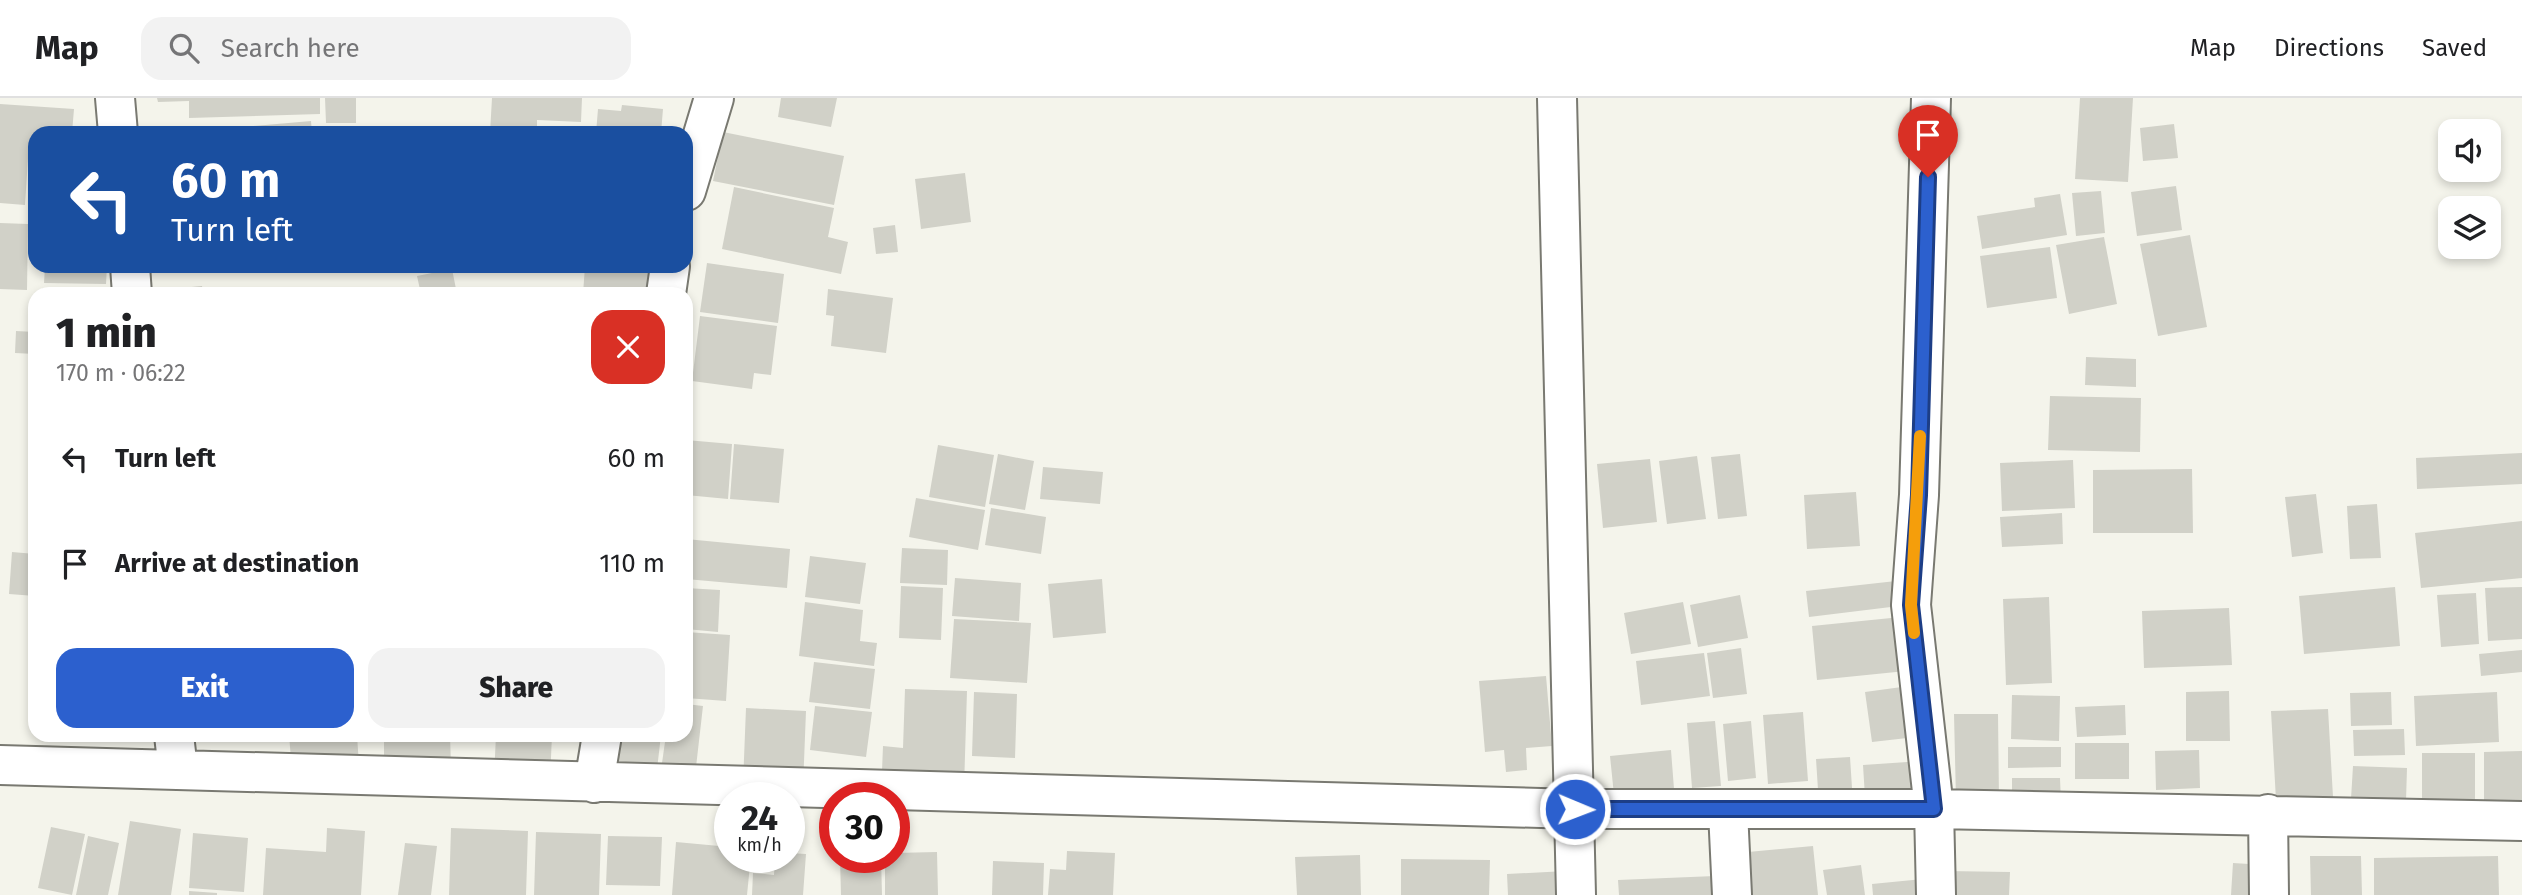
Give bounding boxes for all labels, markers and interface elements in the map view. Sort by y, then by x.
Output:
search box [141,17,631,80]
text: Map [35,28,99,68]
icon: search [165,29,203,67]
text: Search here [221,33,360,64]
text: Map [2190,34,2236,62]
text: Directions [2274,34,2384,62]
text: Saved [2422,34,2487,62]
pin [1898,105,1958,177]
icon: arrive [1909,116,1947,154]
map controls [2438,119,2501,259]
button: sound [2438,119,2501,182]
text: 60 m [171,151,280,210]
icon: left [56,154,147,245]
button: layers [2438,196,2501,259]
text: Turn left [171,211,293,249]
text: 1 min [56,308,157,358]
button: close [591,310,665,384]
text: 170 m · 06:22 [56,359,186,387]
icon: left [56,440,94,478]
text: Turn left [115,443,216,474]
text: 60 m [607,443,665,474]
icon: arrive [56,545,94,583]
text: Arrive at destination [115,548,359,579]
text: 110 m [599,548,665,579]
button: Exit [56,648,354,728]
button: Share [368,648,665,728]
position arrow [1538,772,1612,846]
speed limit sign: 30 [819,782,910,873]
text: 24 [741,797,778,839]
text: km/h [737,834,782,856]

